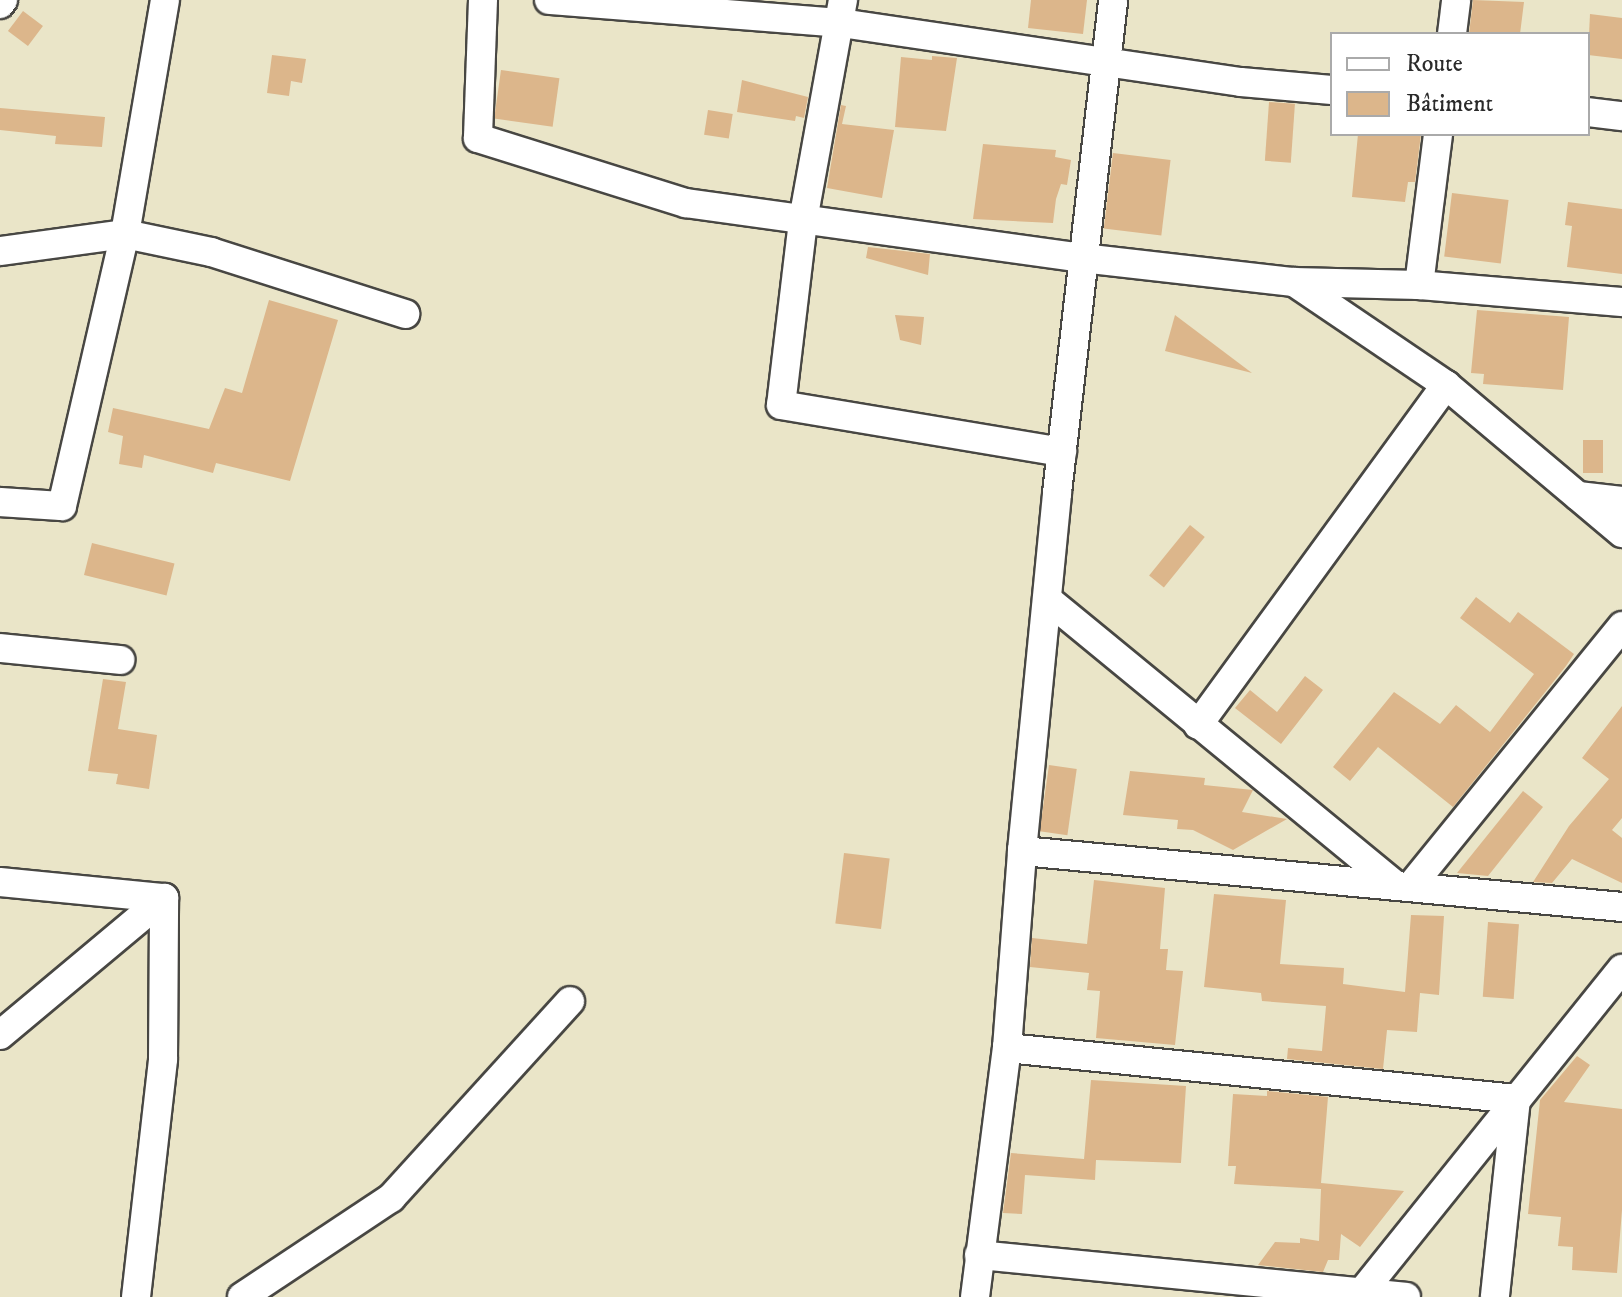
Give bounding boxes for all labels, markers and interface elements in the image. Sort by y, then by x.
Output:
legend [1330,32,1590,136]
text: Route [1406,49,1463,79]
text: Bâtiment [1406,89,1493,119]

